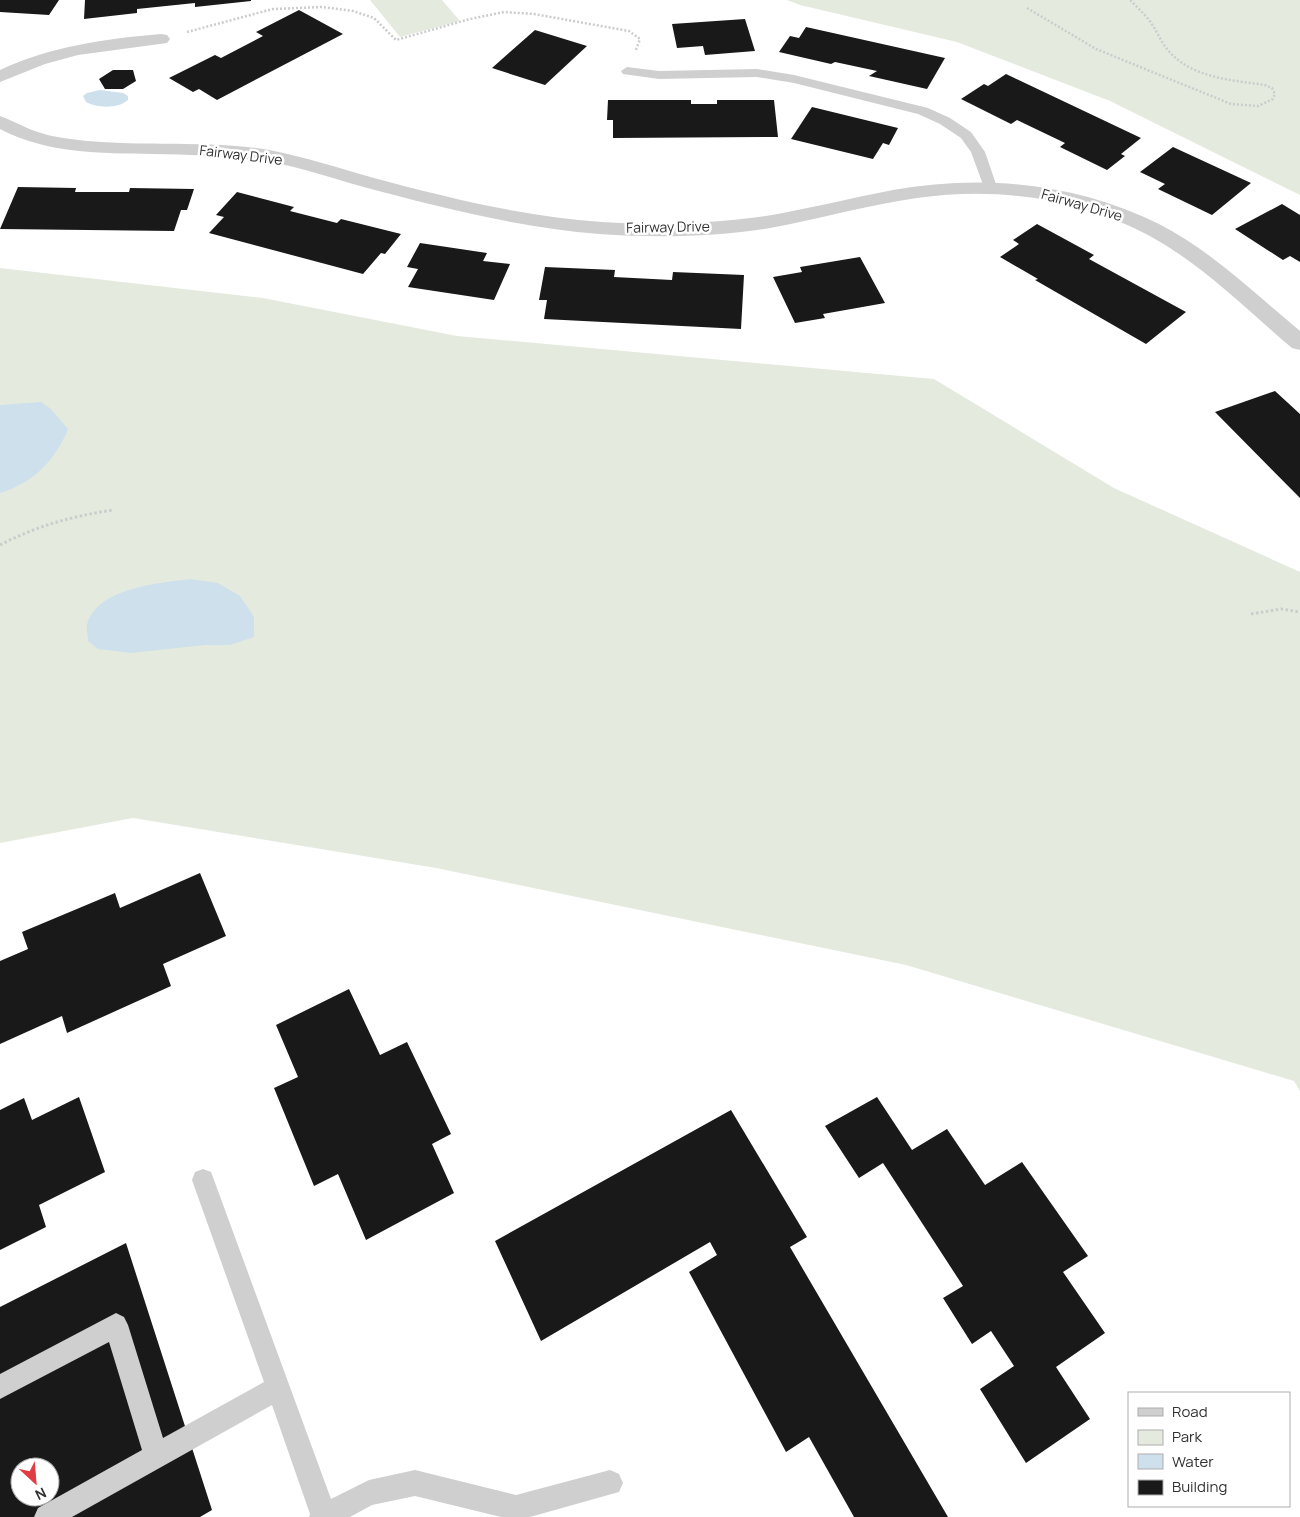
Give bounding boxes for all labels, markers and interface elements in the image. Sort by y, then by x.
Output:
street label: Fairway Drive [198,140,284,169]
street label: Fairway Drive [1039,184,1125,225]
street label: Fairway Drive [626,216,710,237]
legend [1128,1392,1290,1507]
text: Road [1172,1401,1208,1422]
text: Park [1172,1426,1202,1447]
text: Water [1172,1451,1214,1472]
north arrow [10,1457,60,1507]
text: Building [1172,1476,1227,1497]
text: N [32,1483,50,1505]

